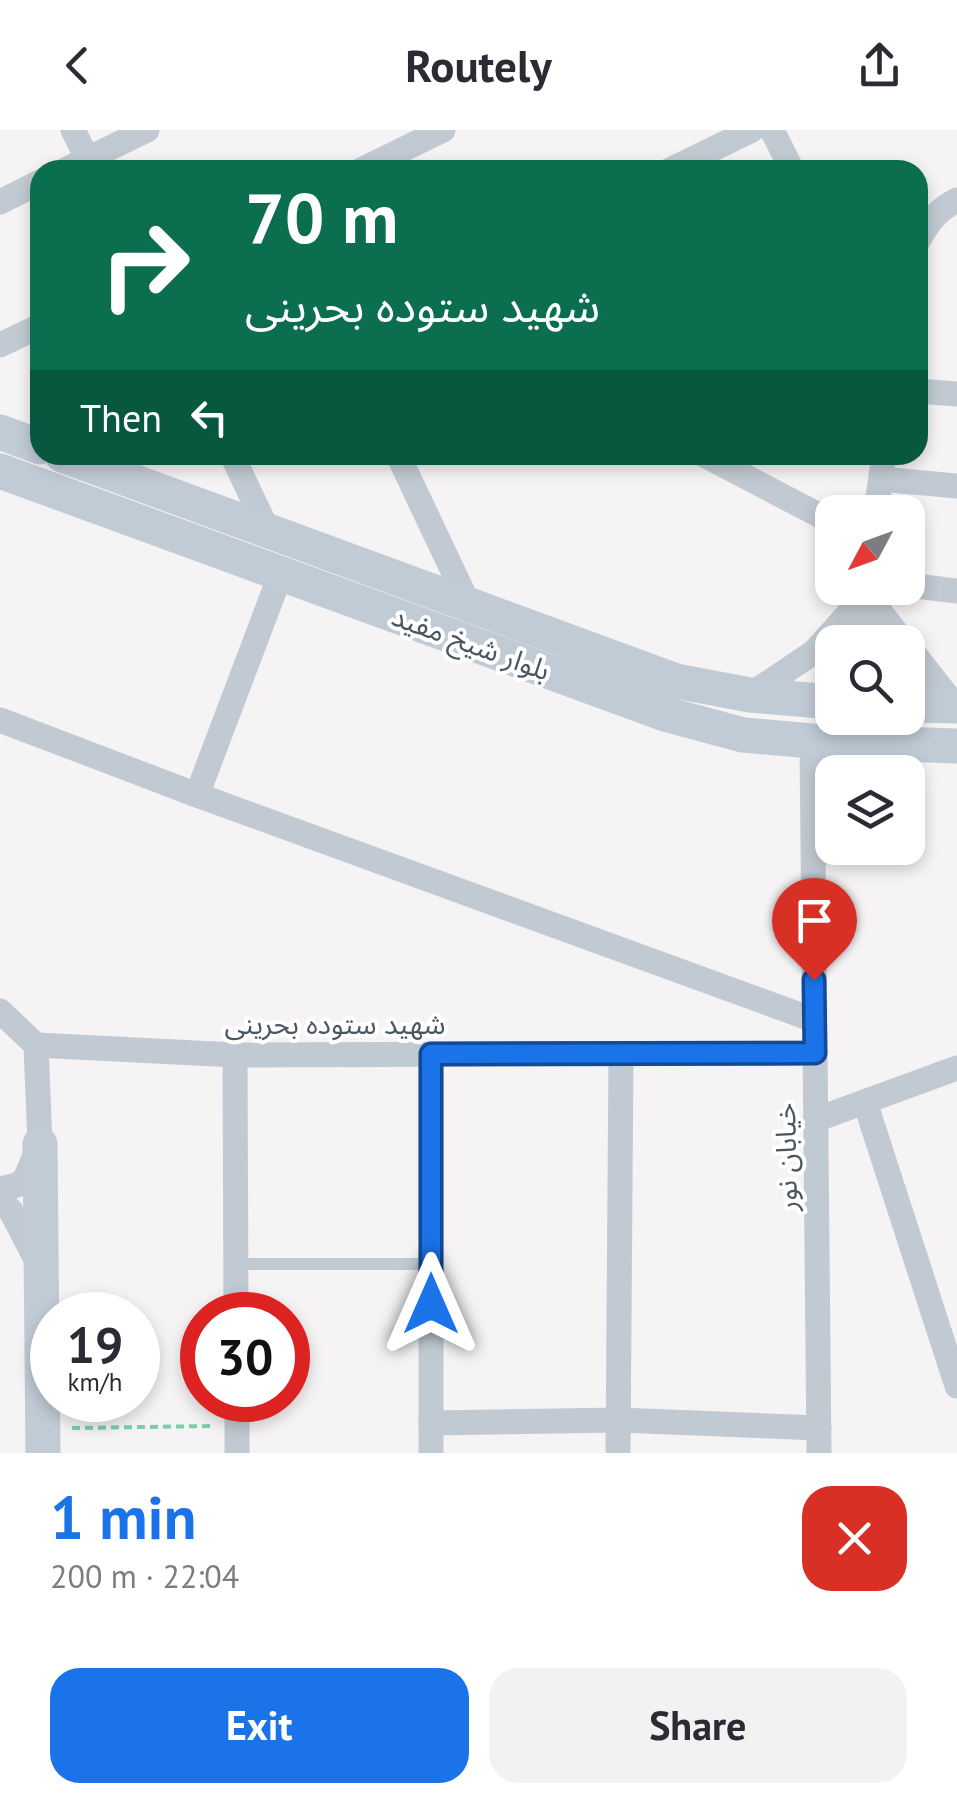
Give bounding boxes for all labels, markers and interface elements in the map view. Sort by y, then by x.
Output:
text: Routely [405,36,552,94]
icon: back [50,38,105,93]
icon: share [852,38,907,93]
text: 70 m [245,172,398,262]
icon: right [80,200,210,330]
text: شهید ستوده بحرینی [245,276,600,334]
icon: left [182,390,237,445]
text: Then [80,393,162,442]
north arrow [815,495,925,605]
map controls [815,495,925,865]
street label: بلوار شیخ مفید [386,597,555,691]
button: search [815,625,925,735]
button: layers [815,755,925,865]
pin [772,878,857,981]
icon: arrive [787,893,842,948]
street label: شهید ستوده بحرینی [225,1005,445,1042]
street label: خیابان نور [766,1102,805,1213]
position arrow [379,1252,483,1356]
speed limit sign: 30 [180,1292,310,1422]
text: 19 [67,1312,123,1377]
text: km/h [68,1366,122,1398]
text: 1 min [50,1478,196,1556]
button: close [802,1486,907,1591]
text: 200 m · 22:04 [50,1555,239,1597]
button: Exit [50,1668,469,1783]
button: Share [489,1668,907,1783]

